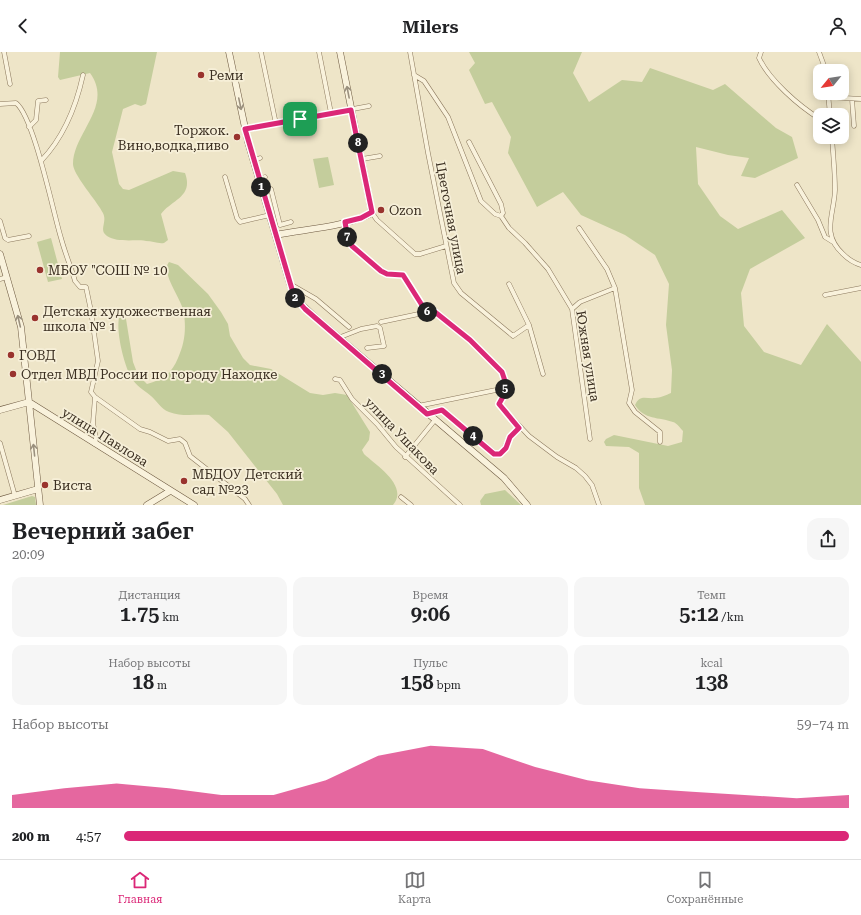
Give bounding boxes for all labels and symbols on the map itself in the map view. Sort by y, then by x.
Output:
north arrow [813,64,849,100]
place label: Реми [209,68,244,83]
marker: Реми [196,70,206,80]
one-way arrow [344,86,352,99]
one-way arrow [236,97,244,110]
pin [283,102,317,136]
place label: Торжок. Вино,водка,пиво [118,123,229,153]
marker: Торжок. Вино,водка,пиво [232,132,242,142]
pin: 8 [348,133,368,153]
street label: Цветочная улица [433,161,469,275]
pin: 1 [251,177,271,197]
place label: Ozon [389,203,422,218]
marker: Ozon [376,205,386,215]
pin: 7 [337,227,357,247]
place label: МБОУ "СОШ № 10 [48,263,167,278]
marker: МБОУ "СОШ № 10 [35,265,45,275]
pin: 2 [285,288,305,308]
pin: 6 [417,302,437,322]
place label: Детская художественная школа № 1 [43,304,211,334]
street label: Южная улица [573,309,603,403]
marker: Детская художественная школа № 1 [30,313,40,323]
one-way arrow [15,315,23,328]
place label: ГОВД [19,348,56,363]
marker: ГОВД [6,350,16,360]
pin: 3 [372,364,392,384]
place label: Отдел МВД России по городу Находке [21,367,278,382]
marker: Отдел МВД России по городу Находке [8,369,18,379]
pin: 5 [495,379,515,399]
street label: улица Ушакова [362,395,442,477]
street label: улица Павлова [59,405,151,469]
pin: 4 [463,426,483,446]
one-way arrow [30,444,38,457]
place label: МБДОУ Детский сад №23 [192,467,303,497]
marker: МБДОУ Детский сад №23 [179,476,189,486]
place label: Виста [53,478,92,493]
marker: Виста [40,480,50,490]

